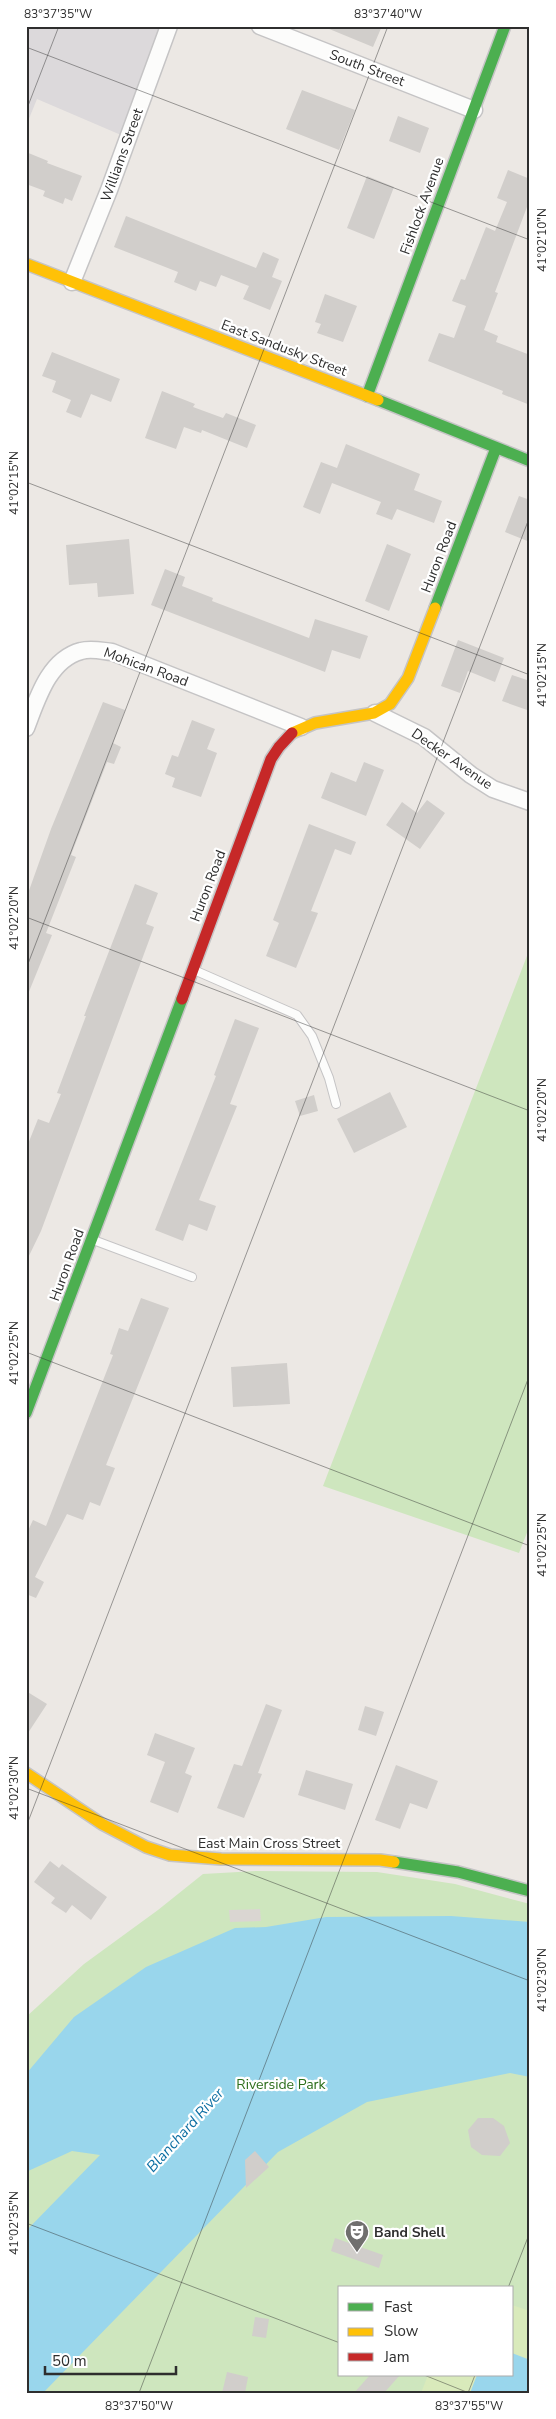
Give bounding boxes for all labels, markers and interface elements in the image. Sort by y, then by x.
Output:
text: 83°37'35"W [24,6,92,22]
text: 83°37'40"W [354,6,422,22]
street label: South Street [327,45,407,91]
street label: Williams Street [96,106,148,204]
street label: Fishlock Avenue [396,155,448,257]
text: 41°02'10"N [534,208,550,272]
street label: East Sandusky Street [218,315,350,381]
text: 41°02'15"N [6,451,22,515]
street label: Huron Road [417,518,461,596]
street label: Mohican Road [101,643,191,691]
text: 41°02'15"N [534,643,550,707]
street label: Decker Avenue [408,724,496,794]
street label: Huron Road [186,847,230,925]
text: 41°02'20"N [6,886,22,950]
text: 41°02'20"N [534,1078,550,1142]
street label: Huron Road [45,1226,89,1304]
text: 41°02'25"N [6,1321,22,1385]
text: 41°02'25"N [534,1513,550,1577]
text: 41°02'30"N [6,1756,22,1820]
street label: East Main Cross Street [198,1834,340,1853]
text: 41°02'30"N [534,1948,550,2012]
park label: Riverside Park [236,2075,327,2094]
water label: Blanchard River [142,2083,229,2176]
text: 41°02'35"N [6,2191,22,2255]
theatre icon: Band Shell [344,2219,370,2253]
place label: Band Shell [374,2223,446,2242]
legend [338,2286,514,2376]
text: Fast [384,2297,413,2317]
text: Slow [384,2321,419,2341]
scale bar [45,2344,176,2376]
text: Jam [383,2347,410,2367]
text: 50 m [52,2351,87,2371]
text: 83°37'50"W [105,2398,173,2414]
text: 83°37'55"W [435,2398,503,2414]

